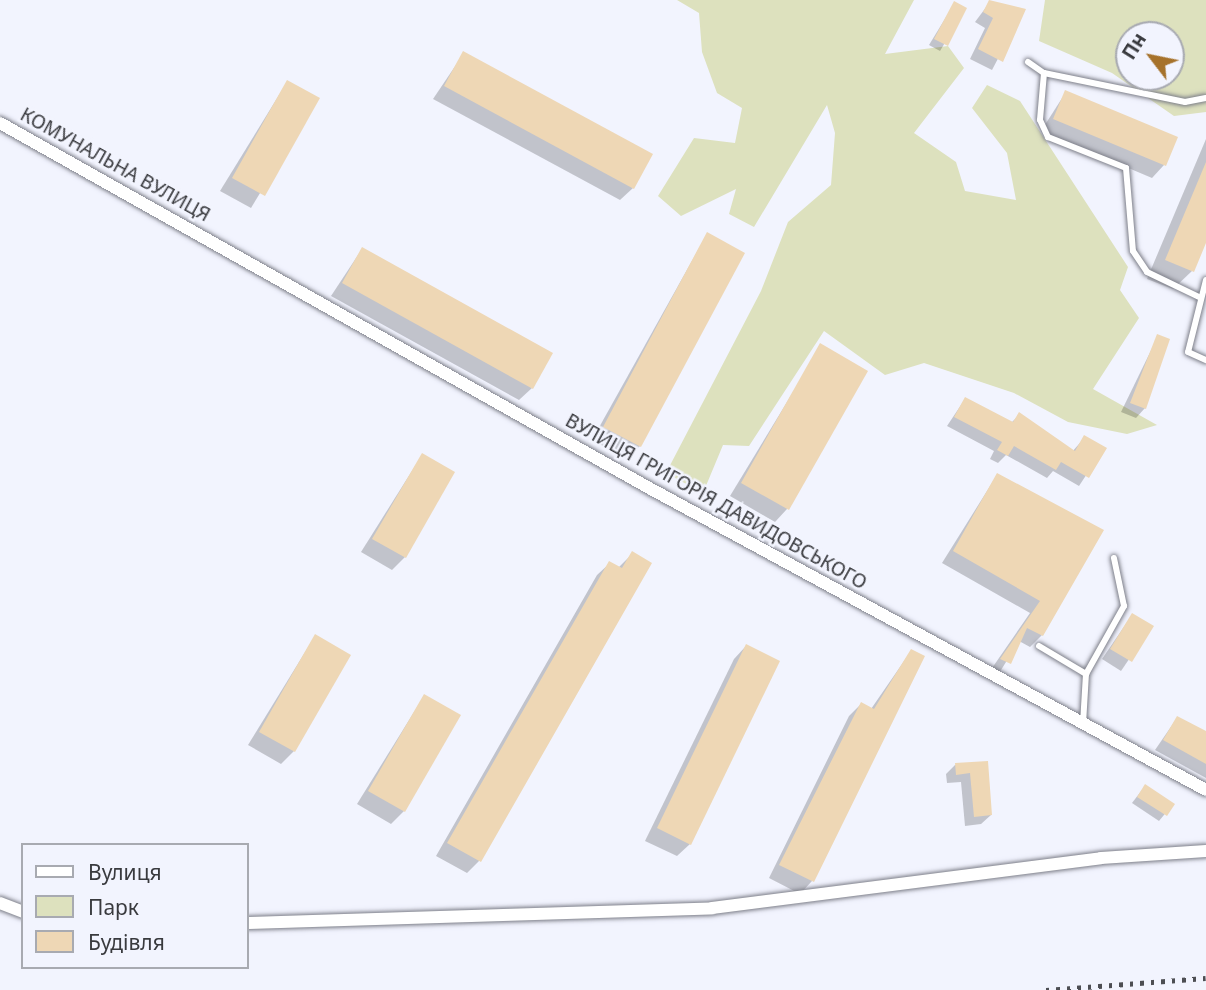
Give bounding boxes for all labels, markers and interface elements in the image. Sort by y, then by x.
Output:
north arrow [1115,21,1185,91]
text: Пн [1116,28,1152,64]
street label: КОМУНАЛЬНА ВУЛИЦЯ [16,103,214,227]
street label: ВУЛИЦЯ ГРИГОРІЯ ДАВИДОВСЬКОГО [561,409,871,595]
legend [21,843,248,969]
text: Вулиця [88,858,162,886]
text: Парк [88,893,139,921]
text: Будівля [88,928,165,956]

